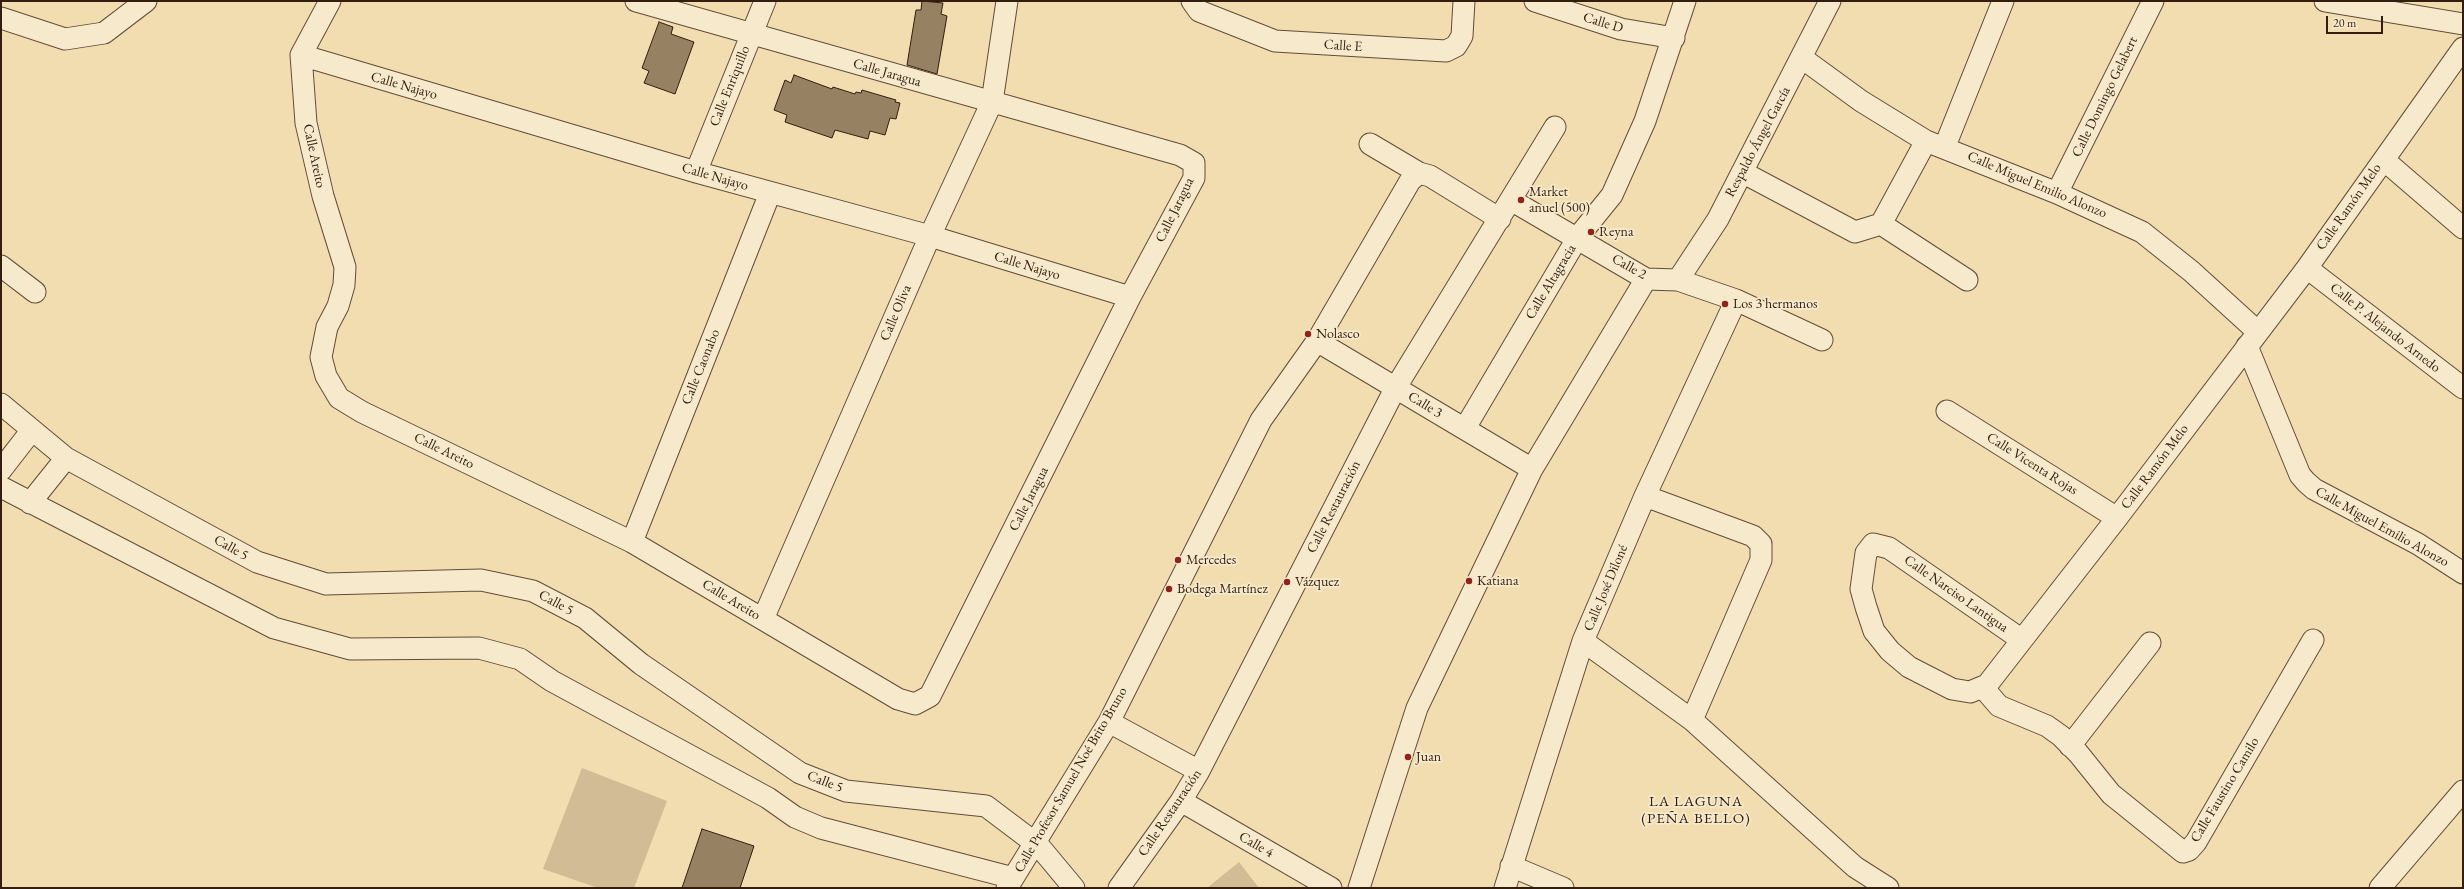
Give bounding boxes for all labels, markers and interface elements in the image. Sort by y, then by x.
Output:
scale bar [2328,8,2385,34]
street label: Calle D [1581,9,1625,37]
text: 20 m [2333,15,2356,31]
street label: Calle Domingo Gelabert [2069,34,2141,160]
street label: Calle E [1323,36,1363,56]
street label: Calle Enriquillo [706,43,754,129]
street label: Calle Jaragua [851,55,923,91]
street label: Calle Najayo [369,69,439,103]
street label: Respaldo Ángel García [1722,84,1794,200]
street label: Calle Areito [299,122,329,190]
street label: Calle Miguel Emilio Alonzo [1965,148,2109,222]
street label: Calle Najayo [680,160,750,194]
street label: Calle Ramón Melo [2313,160,2385,254]
street label: Calle Jaragua [1152,175,1198,245]
place label: Market anuel (500) [1529,184,1590,216]
marker: Market anuel (500) [1516,195,1526,205]
place label: Reyna [1599,224,1634,240]
marker: Reyna [1586,227,1596,237]
street label: Calle Altagracia [1522,241,1580,323]
street label: Calle Najayo [992,248,1062,284]
street label: Calle 2 [1609,251,1649,283]
street label: Calle P. Alejando Arnedo [2326,280,2444,376]
street label: Calle Oliva [877,282,915,344]
place label: Los 3 hermanos [1733,296,1818,312]
marker: Los 3 hermanos [1720,299,1730,309]
place label: Nolasco [1316,326,1360,342]
street label: Calle Caonabo [678,327,724,407]
marker: Nolasco [1303,329,1313,339]
street label: Calle 3 [1405,388,1445,422]
street label: Calle Ramón Melo [2118,421,2192,513]
street label: Calle Areito [411,429,477,473]
street label: Calle Vicenta Rojas [1983,429,2081,499]
street label: Calle Restauración [1303,458,1365,556]
street label: Calle Jaragua [1006,464,1052,534]
street label: Calle Miguel Emilio Alonzo [2312,483,2452,571]
street label: Calle 5 [211,532,251,564]
street label: Calle José Diloné [1580,542,1632,634]
place label: Mercedes [1186,552,1236,568]
street label: Calle Narciso Lantigua [1901,552,2011,636]
marker: Mercedes [1173,555,1183,565]
place label: Katiana [1477,573,1519,589]
place label: Vázquez [1295,574,1339,590]
street label: Calle Areito [699,576,763,624]
marker: Katiana [1464,576,1474,586]
marker: Vázquez [1282,577,1292,587]
place label: Bodega Martínez [1177,581,1268,597]
marker: Bodega Martínez [1164,584,1174,594]
street label: Calle 5 [536,587,576,619]
street label: Calle Profesor Samuel Noé Brito Bruno [1011,684,1131,876]
street label: Calle Faustino Camilo [2187,734,2263,846]
place label: Juan [1416,749,1441,765]
marker: Juan [1403,752,1413,762]
street label: Calle Restauración [1135,766,1205,860]
street label: Calle 5 [805,767,845,797]
district label: LA LAGUNA (PEÑA BELLO) [1641,793,1751,828]
street label: Calle 4 [1236,828,1276,862]

